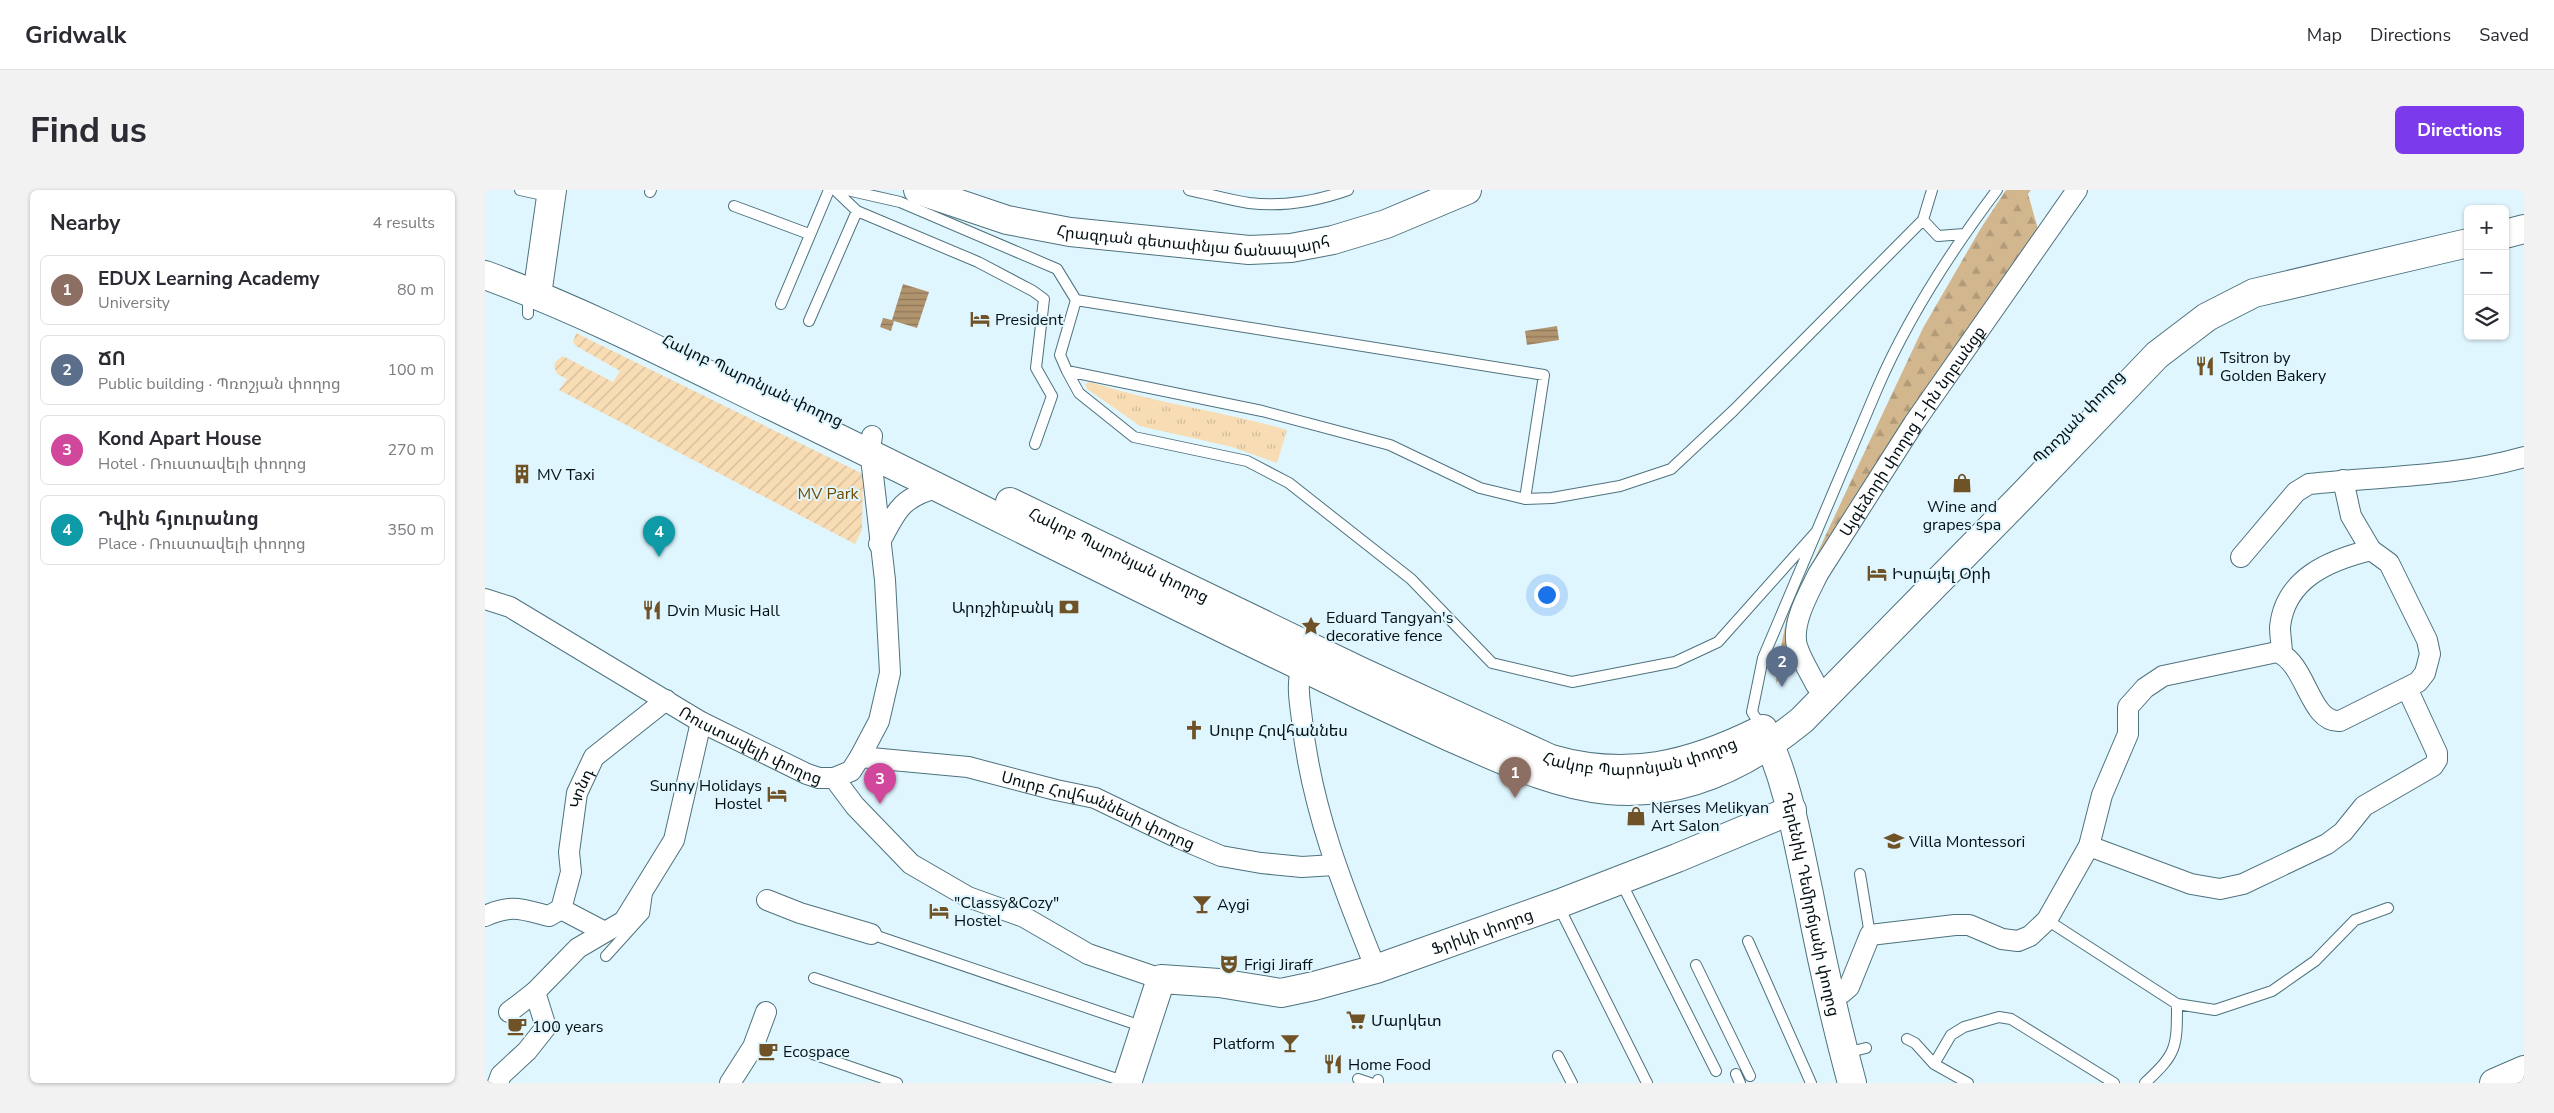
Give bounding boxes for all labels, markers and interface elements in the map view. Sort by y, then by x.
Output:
text: Gridwalk [25,19,126,51]
text: Map [2307,23,2342,47]
text: Directions [2370,23,2451,47]
text: Saved [2479,23,2529,47]
button: Directions [2395,106,2524,154]
text: Find us [30,107,147,154]
map controls [2464,205,2509,340]
button: + [2464,205,2509,250]
text: Nearby [50,209,120,237]
text: 4 results [373,212,435,234]
street label: Հրազդան գետափնյա ճանապարհ [1055,220,1332,262]
button: − [2464,250,2509,295]
text: EDUX Learning Academy [98,266,320,292]
text: 1 [62,279,72,301]
text: 80 m [397,279,434,301]
text: University [98,292,170,314]
button: layers [2464,295,2509,340]
hotel icon: President [969,308,991,330]
place label: President [995,309,1063,331]
street label: Այգեձորի փողոց 1-ին նրբանցք [1835,322,1991,541]
street label: Հակոբ Պարոնյան փողոց [659,329,847,433]
text: ՃՈ [98,346,126,372]
place label: Tsitron by Golden Bakery [2220,347,2327,387]
restaurant icon: Tsitron by Golden Bakery [2194,355,2216,377]
text: 2 [62,359,72,381]
text: 100 m [387,359,434,381]
street label: Պռոշյան փողոց [2028,365,2130,470]
text: Public building · Պռոշյան փողոց [98,373,341,395]
text: Kond Apart House [98,426,262,452]
text: 3 [62,439,72,461]
text: 270 m [387,439,434,461]
text: Hotel · Ռուստավելի փողոց [98,453,306,475]
building icon: MV Taxi [511,463,533,485]
place label: MV Taxi [537,464,595,486]
shop icon: Wine and grapes spa [1951,472,1973,494]
park label: MV Park [798,483,859,505]
place label: Wine and grapes spa [1923,496,2001,536]
street label: Հակոբ Պարոնյան փողոց [1025,503,1212,608]
text: Դվին հյուրանոց [98,506,259,532]
pin: 4 [643,516,675,557]
text: 4 [62,519,72,541]
text: 350 m [387,519,434,541]
text: Place · Ռուստավելի փողոց [98,533,306,555]
hotel icon: Իսրայել Օրի [1866,562,1888,584]
place label: Իսրայել Օրի [1892,563,1991,585]
your location [1534,582,1560,608]
bank icon: Արդշինբանկ [1058,596,1080,618]
place label: Արդշինբանկ [952,597,1054,619]
restaurant icon: Dvin Music Hall [641,599,663,621]
place label: Dvin Music Hall [667,600,780,622]
place label: Eduard Tangyan's decorative fence [1326,607,1453,647]
place icon: Eduard Tangyan's decorative fence [1300,615,1322,637]
pin: 2 [1766,646,1798,687]
street label: Ռուստավելի փողոց [675,701,825,790]
church icon: Սուրբ Հովհաննես [1183,719,1205,741]
place label: Սուրբ Հովհաննես [1209,720,1348,742]
street label: Հակոբ Պարոնյան փողոց [1539,733,1741,781]
pin: 1 [1499,757,1531,798]
pin: 3 [864,763,896,804]
street label: Կոնդ [565,765,599,809]
street label: Սուրբ Հովհաննեսի փողոց [999,766,1198,856]
place label: Sunny Holidays Hostel [650,775,762,815]
hotel icon: Sunny Holidays Hostel [766,783,788,805]
street label: Դերենիկ Դեմիրճյանի փողոց [1775,790,1845,1019]
place label: Nerses Melikyan Art Salon [1651,797,1769,837]
shop icon: Nerses Melikyan Art Salon [1625,805,1647,827]
school or university icon: Villa Montessori [1883,830,1905,852]
place label: Villa Montessori [1908,831,2025,853]
place label: "Classy&Cozy" Hostel [954,892,1059,932]
bar icon: Aygi [1191,893,1213,915]
place label: Aygi [1217,894,1249,916]
hotel icon: "Classy&Cozy" Hostel [928,900,950,922]
street label: Ֆրիկի փողոց [1429,904,1536,960]
theatre icon: Frigi Jiraff [1218,953,1240,975]
place label: Frigi Jiraff [1244,954,1313,976]
supermarket icon: Մարկետ [1345,1009,1367,1031]
place label: Մարկետ [1371,1010,1442,1032]
cafe icon: 100 years [506,1015,528,1037]
place label: 100 years [532,1016,603,1038]
bar icon: Platform [1279,1032,1301,1054]
place label: Platform [1213,1033,1275,1055]
cafe icon: Ecospace [757,1040,779,1062]
place label: Ecospace [783,1041,850,1063]
restaurant icon: Home Food [1322,1053,1344,1075]
place label: Home Food [1348,1054,1431,1076]

